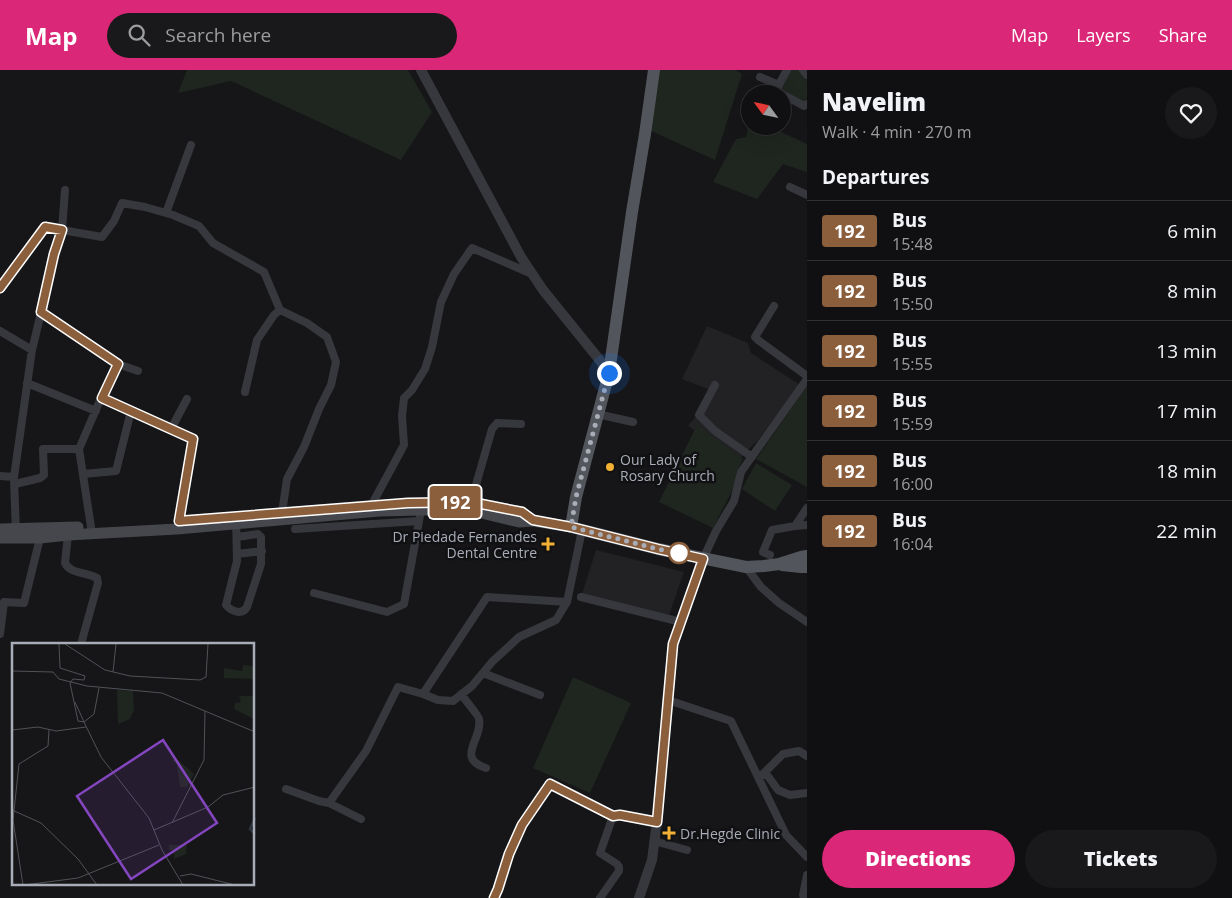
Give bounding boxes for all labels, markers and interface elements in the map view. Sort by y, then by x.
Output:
search box [107,13,457,58]
text: Map [25,19,77,52]
icon: search [125,21,153,49]
text: Search here [165,22,271,48]
text: Map [1011,23,1048,47]
text: Layers [1076,23,1131,47]
text: Share [1159,23,1207,47]
north arrow [741,85,791,135]
map controls [741,85,791,135]
text: Navelim [822,85,926,118]
button: heart [1165,87,1217,139]
text: Walk · 4 min · 270 m [822,121,972,143]
text: Departures [822,164,929,190]
text: Bus [892,207,927,233]
text: 6 min [1167,218,1217,244]
text: 192 [834,219,865,243]
text: 15:48 [892,233,933,255]
text: Bus [892,267,927,293]
text: 8 min [1167,278,1217,304]
text: 192 [834,279,865,303]
text: 15:50 [892,293,933,315]
text: Bus [892,327,927,353]
text: 13 min [1156,338,1217,364]
text: 192 [834,339,865,363]
text: 15:55 [892,353,933,375]
your location [597,361,622,386]
text: Bus [892,387,927,413]
text: 17 min [1156,398,1217,424]
text: 192 [834,399,865,423]
text: 15:59 [892,413,933,435]
text: Bus [892,447,927,473]
place label: Our Lady of Rosary Church [620,450,715,485]
text: 18 min [1156,458,1217,484]
text: 192 [834,459,865,483]
marker: Our Lady of Rosary Church [604,461,616,473]
text: 16:00 [892,473,933,495]
line badge: 192 [426,486,484,518]
text: 192 [440,490,470,514]
text: Bus [892,507,927,533]
text: 22 min [1156,518,1217,544]
text: 192 [834,519,865,543]
place label: Dr Piedade Fernandes Dental Centre [392,527,537,562]
text: 16:04 [892,533,933,555]
marker: Dr Piedade Fernandes Dental Centre [541,537,555,551]
unlabelled marker [668,542,690,564]
inset map [12,643,255,886]
place label: Dr.Hegde Clinic [680,824,780,843]
marker: Dr.Hegde Clinic [662,826,676,840]
button: Directions [822,830,1015,888]
button: Tickets [1025,830,1217,888]

